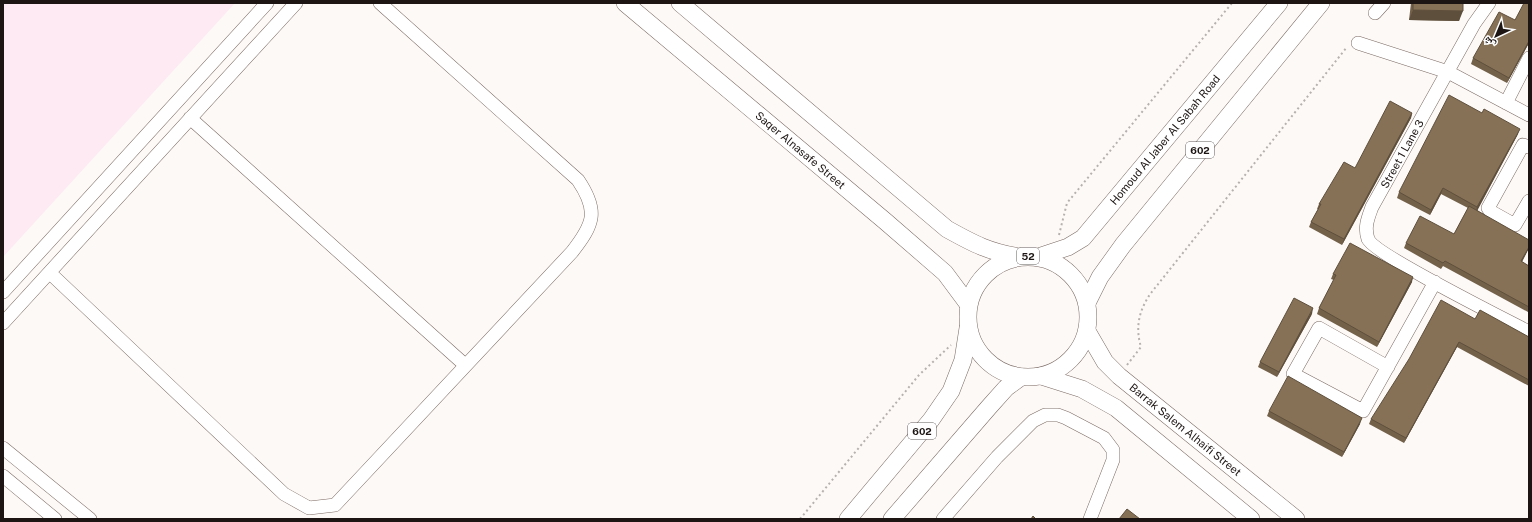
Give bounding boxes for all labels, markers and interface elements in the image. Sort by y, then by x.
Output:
north arrow [1476,16,1516,56]
text: ش [1480,33,1499,52]
street label: Homoud Al Jaber Al Sabah Road [1107,73,1222,207]
street label: Saqer Alnasafe Street [753,109,848,191]
street label: Street 1 Lane 3 [1378,118,1426,190]
road number: 602 [1186,142,1214,158]
road number: 52 [1017,248,1039,264]
street label: Barrak Salem Alhaifi Street [1127,381,1244,478]
road number: 602 [908,423,936,439]

